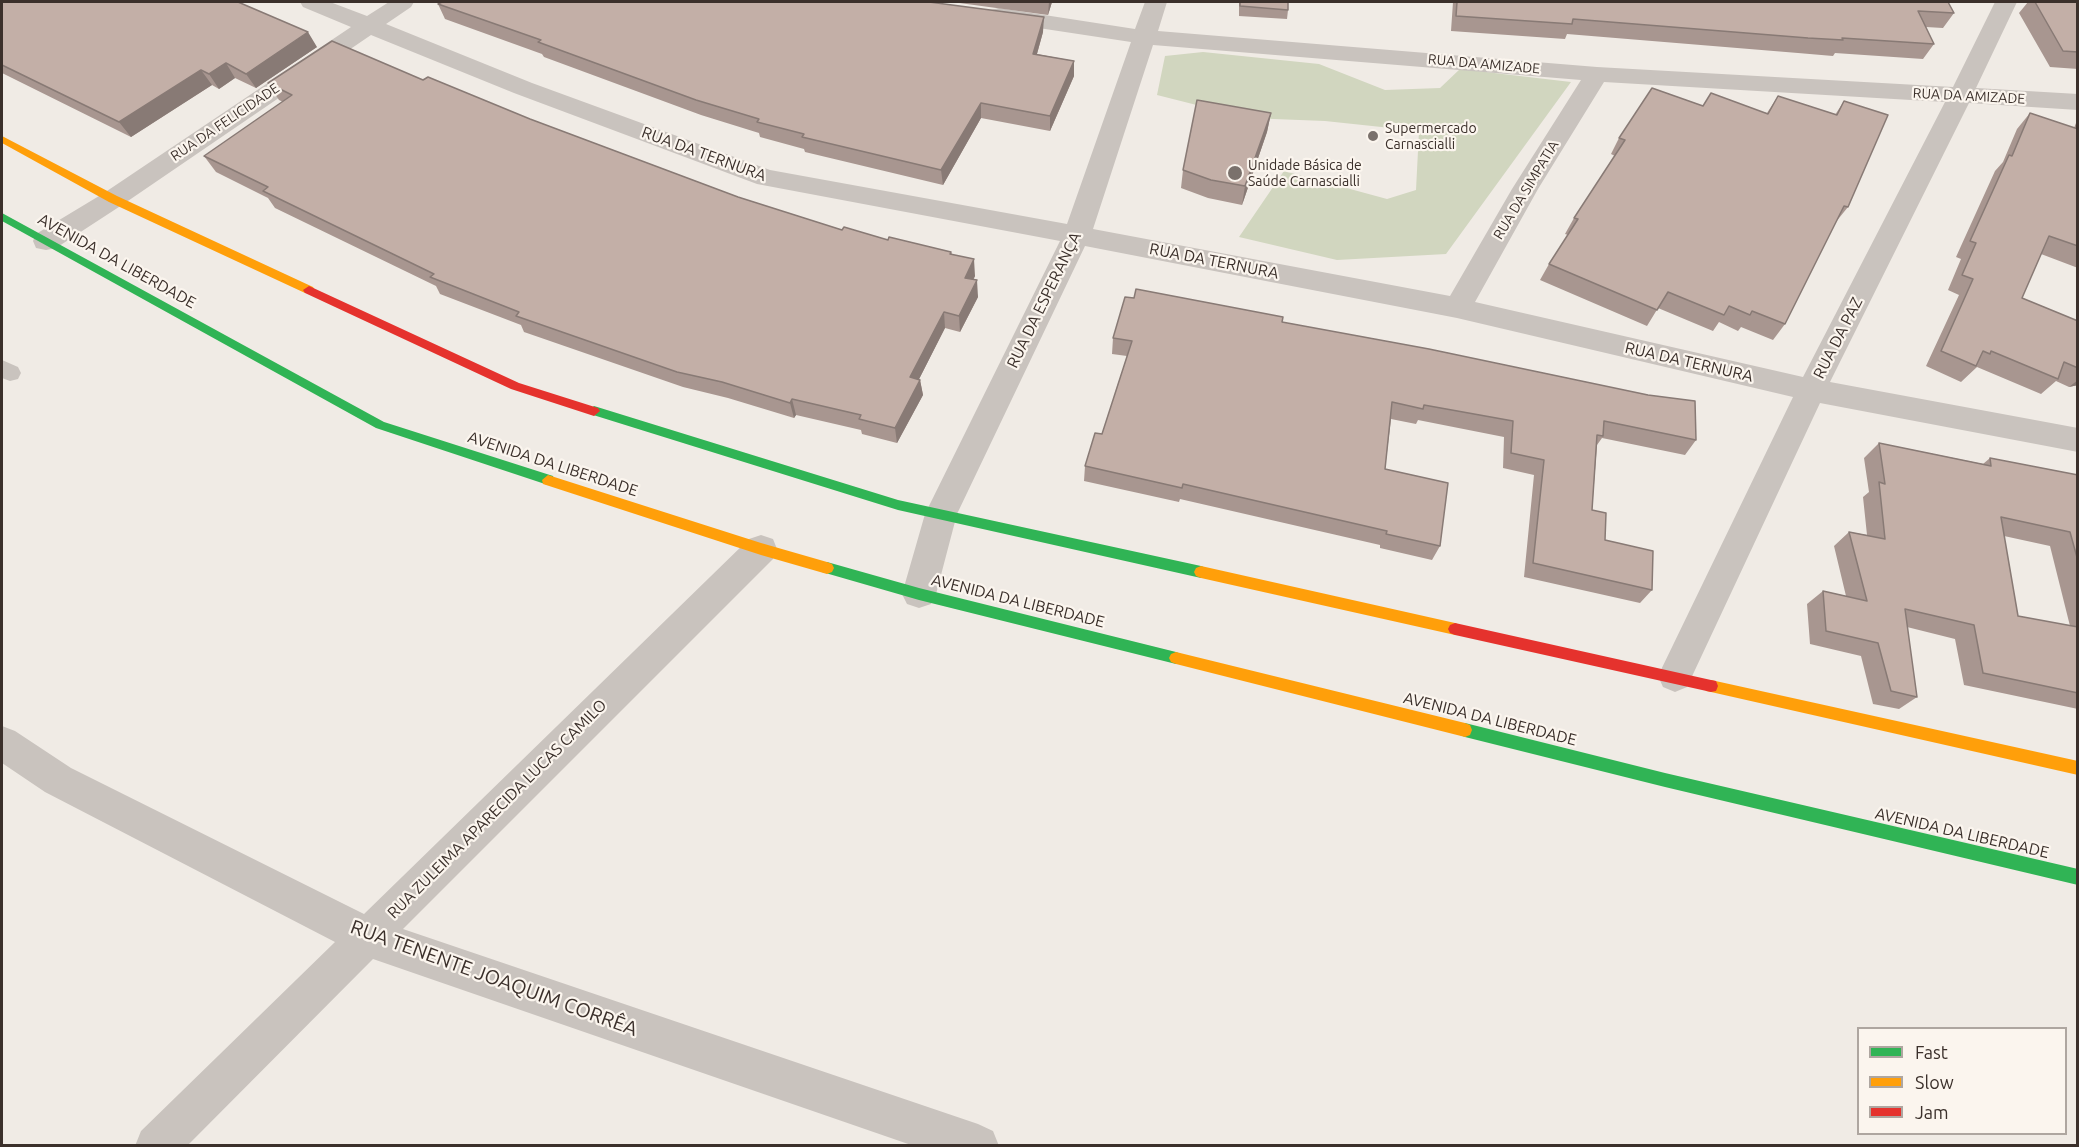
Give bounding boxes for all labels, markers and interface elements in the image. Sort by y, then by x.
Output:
street label: RUA DA AMIZADE [1427,51,1541,77]
street label: RUA DA FELICIDADE [168,79,282,165]
street label: RUA DA AMIZADE [1912,85,2026,107]
place label: Supermercado Carnascialli [1385,120,1477,152]
street label: RUA DA TERNURA [639,123,769,185]
marker: Supermercado Carnascialli [1366,129,1380,143]
street label: RUA DA SIMPATIA [1490,138,1562,242]
place label: Unidade Básica de Saúde Carnascialli [1248,157,1362,190]
marker: Unidade Básica de Saúde Carnascialli [1226,164,1244,182]
street label: AVENIDA DA LIBERDADE [35,210,199,312]
street label: RUA DA ESPERANÇA [1003,229,1085,371]
street label: RUA DA TERNURA [1148,239,1280,283]
street label: RUA DA PAZ [1809,294,1867,382]
street label: RUA DA TERNURA [1623,338,1755,386]
street label: AVENIDA DA LIBERDADE [465,427,641,501]
street label: AVENIDA DA LIBERDADE [929,570,1107,632]
street label: AVENIDA DA LIBERDADE [1401,688,1579,750]
street label: RUA ZULEIMA APARECIDA LUCAS CAMILO [383,695,611,923]
street label: AVENIDA DA LIBERDADE [1873,804,2051,862]
street label: RUA TENENTE JOAQUIM CORRÊA [347,915,641,1041]
legend [1857,1027,2067,1135]
text: Fast [1915,1042,1948,1062]
text: Slow [1915,1072,1954,1092]
text: Jam [1915,1102,1949,1122]

